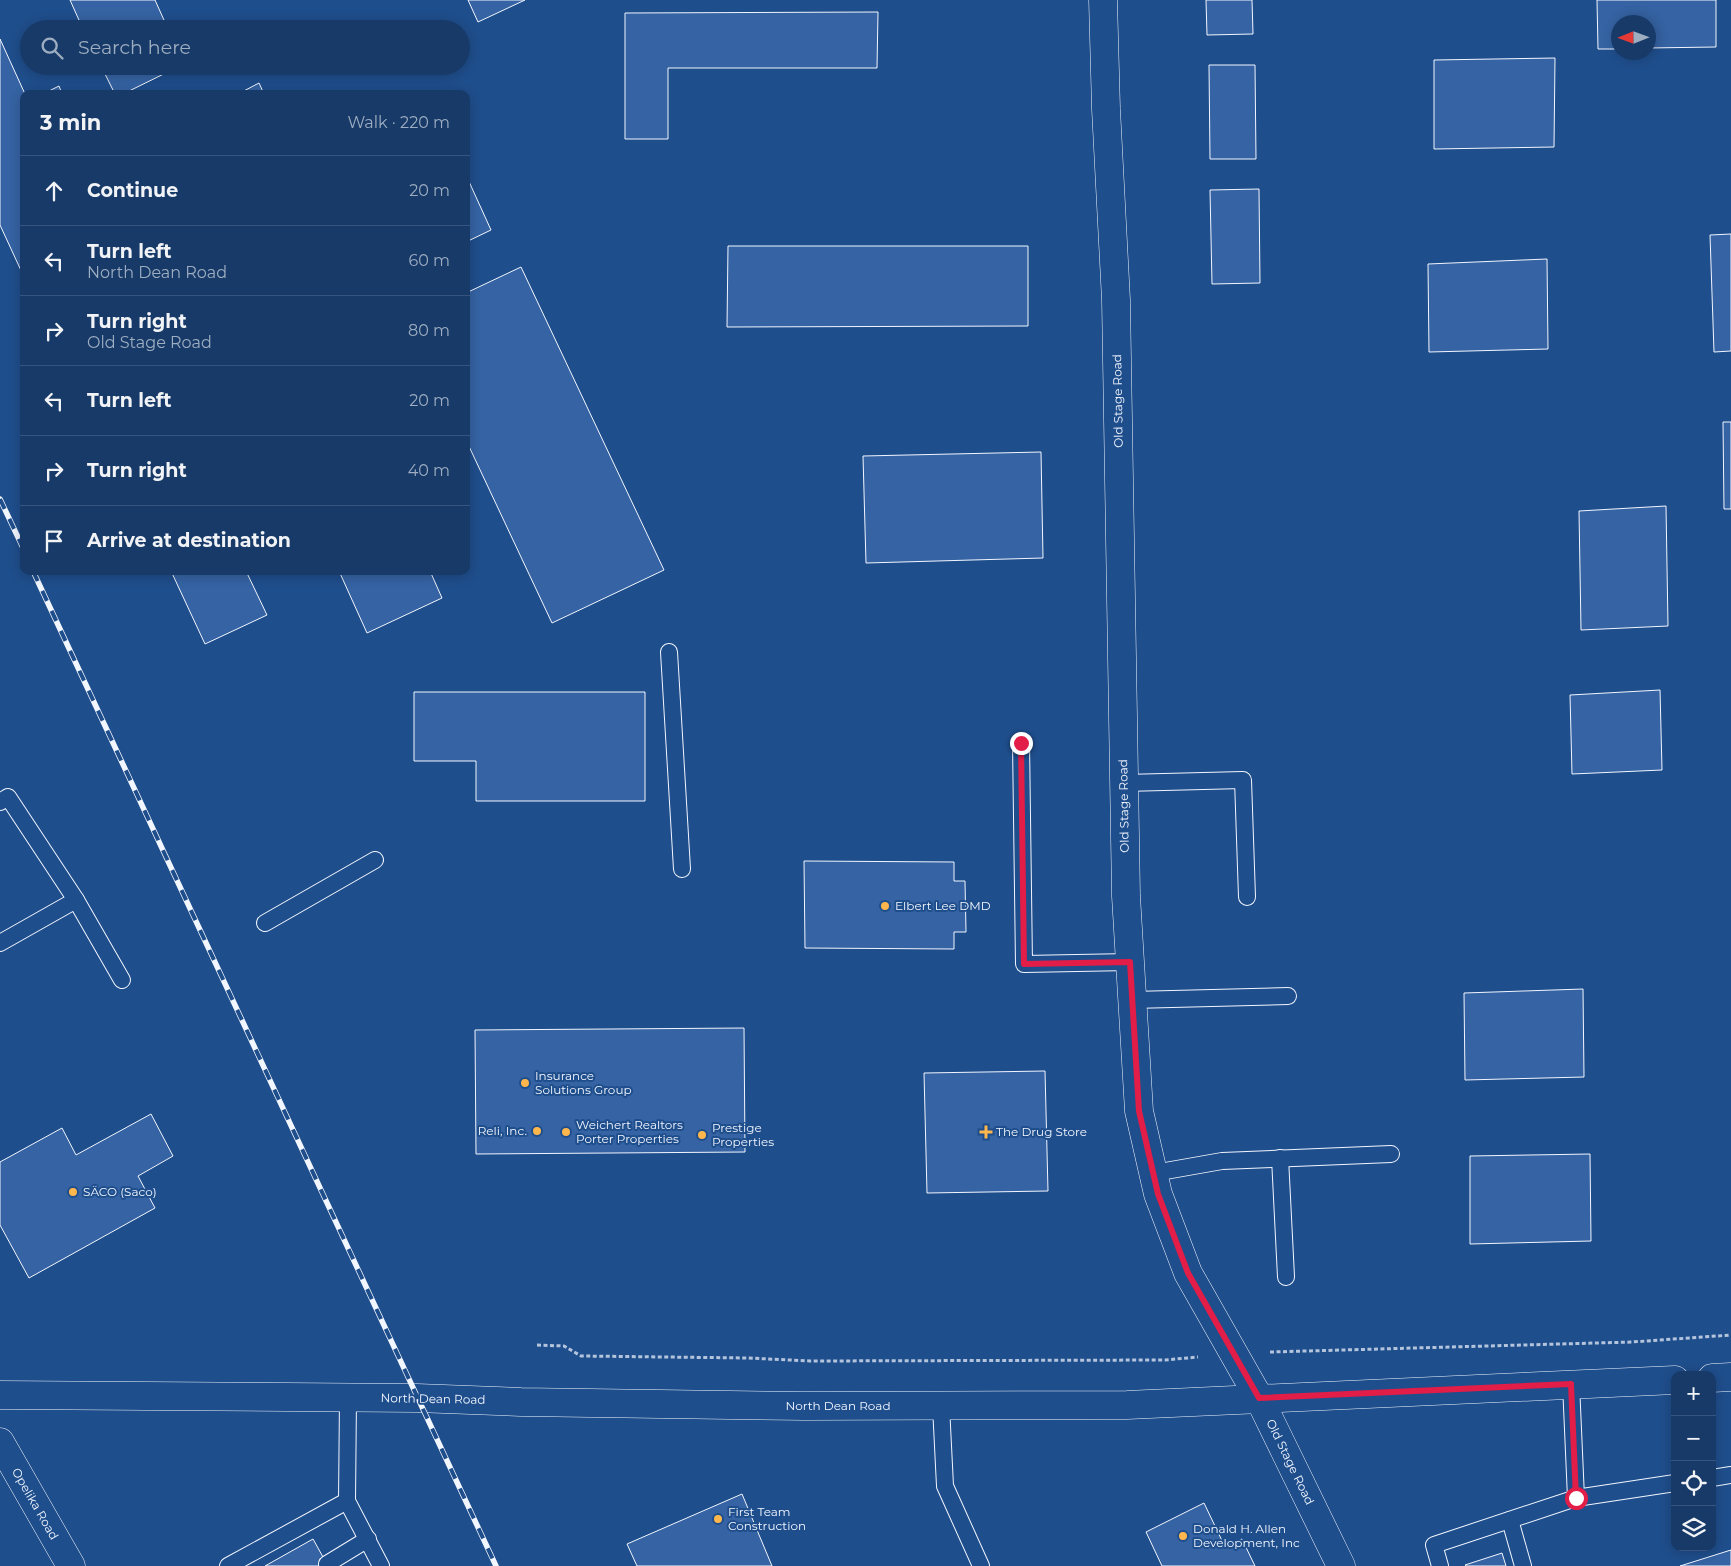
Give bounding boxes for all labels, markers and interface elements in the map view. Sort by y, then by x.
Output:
north arrow [1611,15,1656,60]
search box [20,20,470,75]
icon: search [38,34,66,62]
text: Search here [78,36,191,59]
text: 3 min [40,110,101,135]
text: Walk · 220 m [347,113,450,132]
icon: ahead [40,177,68,205]
text: Continue [87,179,178,202]
text: 20 m [409,181,450,200]
text: Turn left [87,240,172,263]
icon: left [40,247,68,275]
text: 60 m [408,251,450,270]
text: North Dean Road [87,263,227,282]
text: Turn right [87,310,187,333]
icon: right [40,317,68,345]
text: 80 m [408,321,450,340]
text: Old Stage Road [87,333,212,352]
street label: Old Stage Road [1109,354,1126,448]
icon: left [40,387,68,415]
text: Turn left [87,389,172,412]
text: 20 m [409,391,450,410]
icon: right [40,457,68,485]
text: Turn right [87,459,187,482]
text: 40 m [408,461,450,480]
icon: arrive [40,527,68,555]
text: Arrive at destination [87,529,291,552]
route end [1010,732,1033,755]
street label: Old Stage Road [1115,759,1132,853]
place label: Elbert Lee DMD [895,898,991,913]
marker: Elbert Lee DMD [879,900,891,912]
place label: Insurance Solutions Group [535,1068,632,1097]
marker: Insurance Solutions Group [519,1077,531,1089]
place label: Weichert Realtors Porter Properties [576,1117,683,1146]
place label: Prestige Properties [712,1120,774,1149]
place label: Reli, Inc. [478,1123,527,1138]
place label: The Drug Store [996,1124,1087,1139]
marker: Reli, Inc. [531,1125,543,1137]
marker: Weichert Realtors Porter Properties [560,1126,572,1138]
marker: The Drug Store [980,1126,992,1138]
marker: Prestige Properties [696,1129,708,1141]
place label: SÄCO (Saco) [83,1184,157,1199]
marker: SÄCO (Saco) [67,1186,79,1198]
map controls [1671,1371,1716,1551]
button: + [1671,1371,1716,1416]
street label: North Dean Road [380,1390,486,1407]
street label: North Dean Road [785,1398,891,1413]
street label: Old Stage Road [1263,1416,1318,1507]
button: − [1671,1416,1716,1461]
button: locate [1671,1461,1716,1506]
street label: Opelika Road [9,1465,62,1542]
route start [1565,1487,1588,1510]
place label: First Team Construction [728,1504,806,1533]
button: layers [1671,1506,1716,1551]
marker: First Team Construction [712,1513,724,1525]
place label: Donald H. Allen Development, Inc [1193,1521,1300,1550]
marker: Donald H. Allen Development, Inc [1177,1530,1189,1542]

